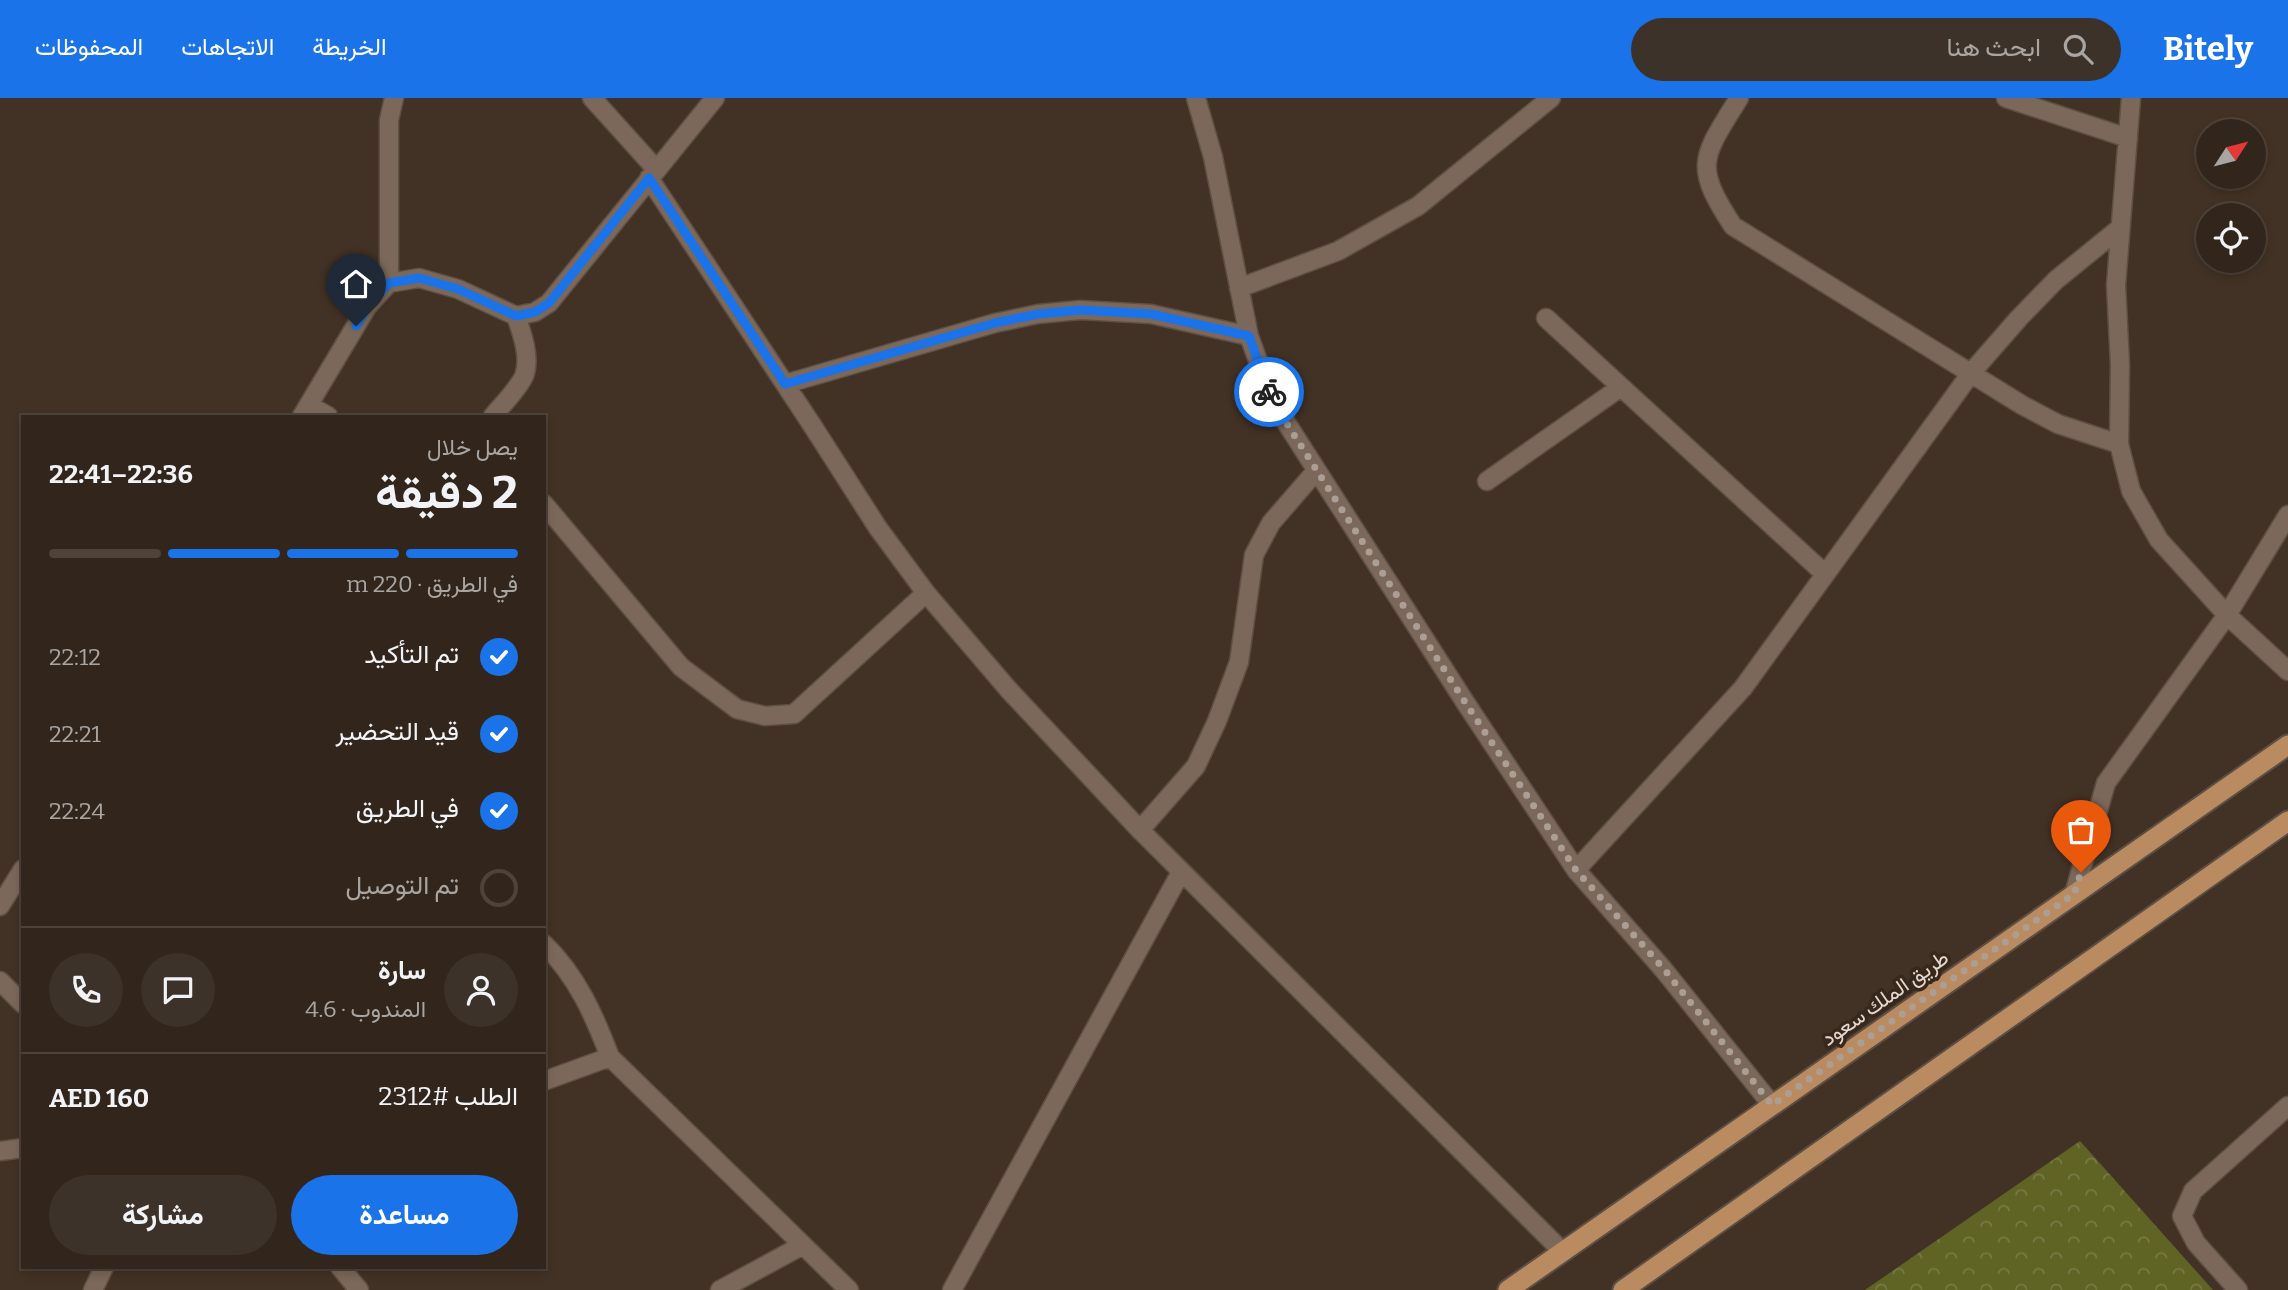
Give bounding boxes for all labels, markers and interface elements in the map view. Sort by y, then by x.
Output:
search box [1631,18,2121,81]
text: Bitely [2163,29,2253,69]
icon: search [2059,30,2097,68]
text: ابحث هنا [1947,32,2041,63]
text: المحفوظات [35,33,143,61]
text: الاتجاهات [181,33,274,61]
text: الخريطة [312,33,387,61]
north arrow [2196,119,2266,189]
map controls [2196,119,2266,273]
button: locate [2196,203,2266,273]
pin [326,254,386,326]
icon: home [337,265,375,303]
courier [1234,357,1304,427]
icon: bike [1250,373,1288,411]
text: يصل خلال [427,433,518,461]
text: 22:36–22:41 [49,459,193,490]
text: 2 دقيقة [375,465,518,520]
text: في الطريق · 220 m [346,570,518,598]
icon: check [480,638,518,676]
text: تم التأكيد [364,639,459,670]
text: 22:12 [49,643,101,671]
icon: check [480,715,518,753]
text: قيد التحضير [335,716,459,747]
text: 22:21 [49,720,101,748]
icon: check [480,792,518,830]
text: في الطريق [356,793,459,824]
text: 22:24 [49,797,105,825]
pin [2051,800,2111,872]
icon: bag [2062,811,2100,849]
text: تم التوصيل [345,870,459,901]
street label: طريق الملك سعود [1816,944,1954,1052]
button: phone [49,953,123,1027]
button: chat [141,953,215,1027]
button: person [444,953,518,1027]
text: سارة [378,955,426,986]
text: المندوب · 4.6 [305,995,426,1023]
text: الطلب #2312 [378,1081,518,1112]
text: AED 160 [49,1083,149,1114]
button: مشاركة [49,1175,277,1255]
button: مساعدة [291,1175,518,1255]

